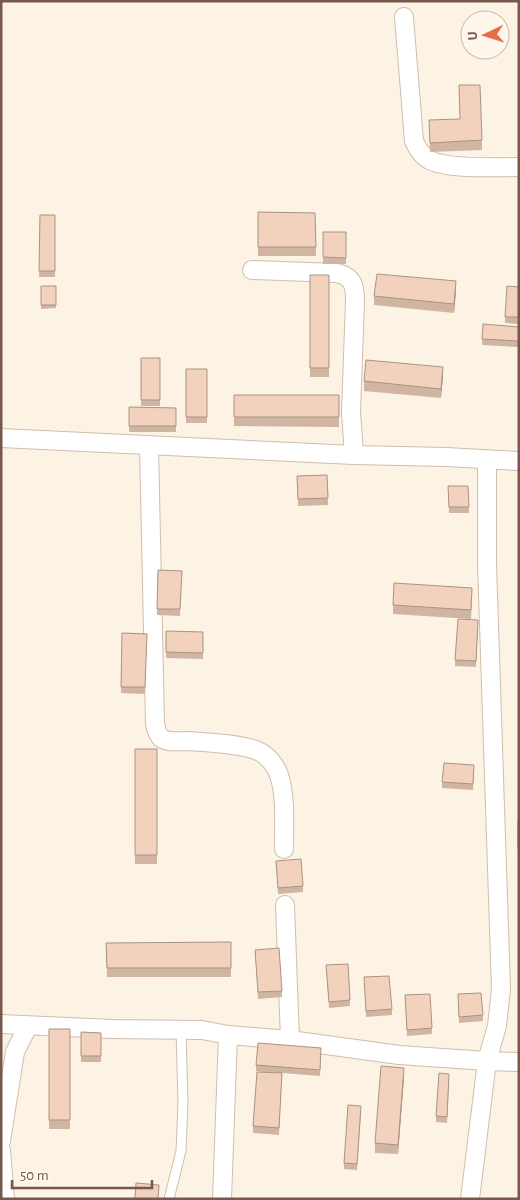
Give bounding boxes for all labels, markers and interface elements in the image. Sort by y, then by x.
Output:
north arrow [460,10,510,60]
text: U [466,31,480,41]
scale bar [12,1158,152,1190]
text: 50 m [20,1168,49,1183]

